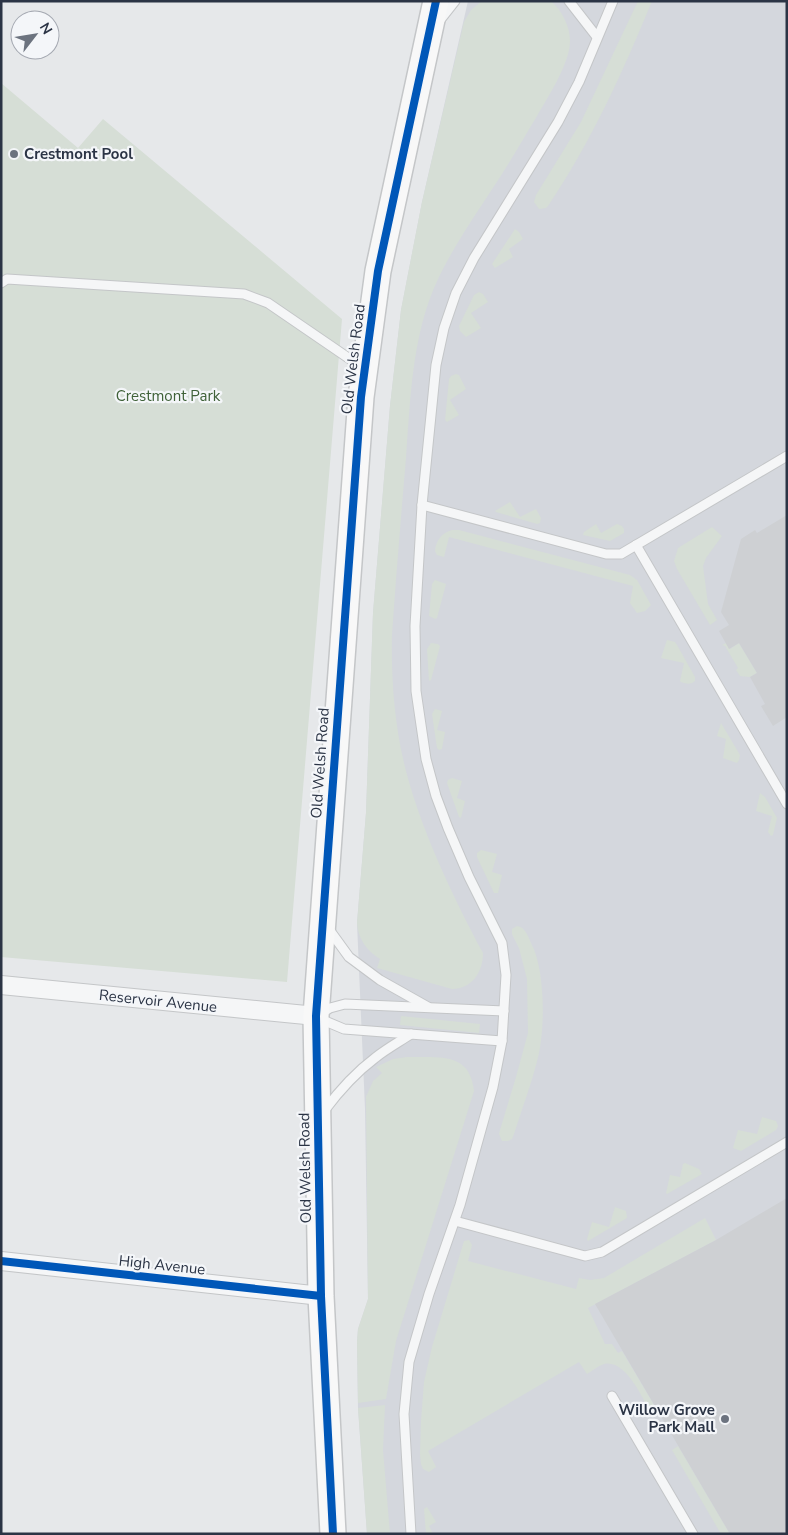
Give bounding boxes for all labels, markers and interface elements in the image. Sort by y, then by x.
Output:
north arrow [10,10,60,60]
text: N [35,19,57,38]
place label: Crestmont Pool [24,144,133,164]
marker: Crestmont Pool [8,148,20,160]
street label: Old Welsh Road [336,303,370,415]
park label: Crestmont Park [116,386,221,406]
street label: Old Welsh Road [306,707,334,819]
street label: Reservoir Avenue [98,985,218,1017]
street label: Old Welsh Road [294,1112,316,1224]
street label: High Avenue [118,1251,206,1279]
place label: Willow Grove Park Mall [618,1400,715,1437]
marker: Willow Grove Park Mall [719,1413,731,1425]

